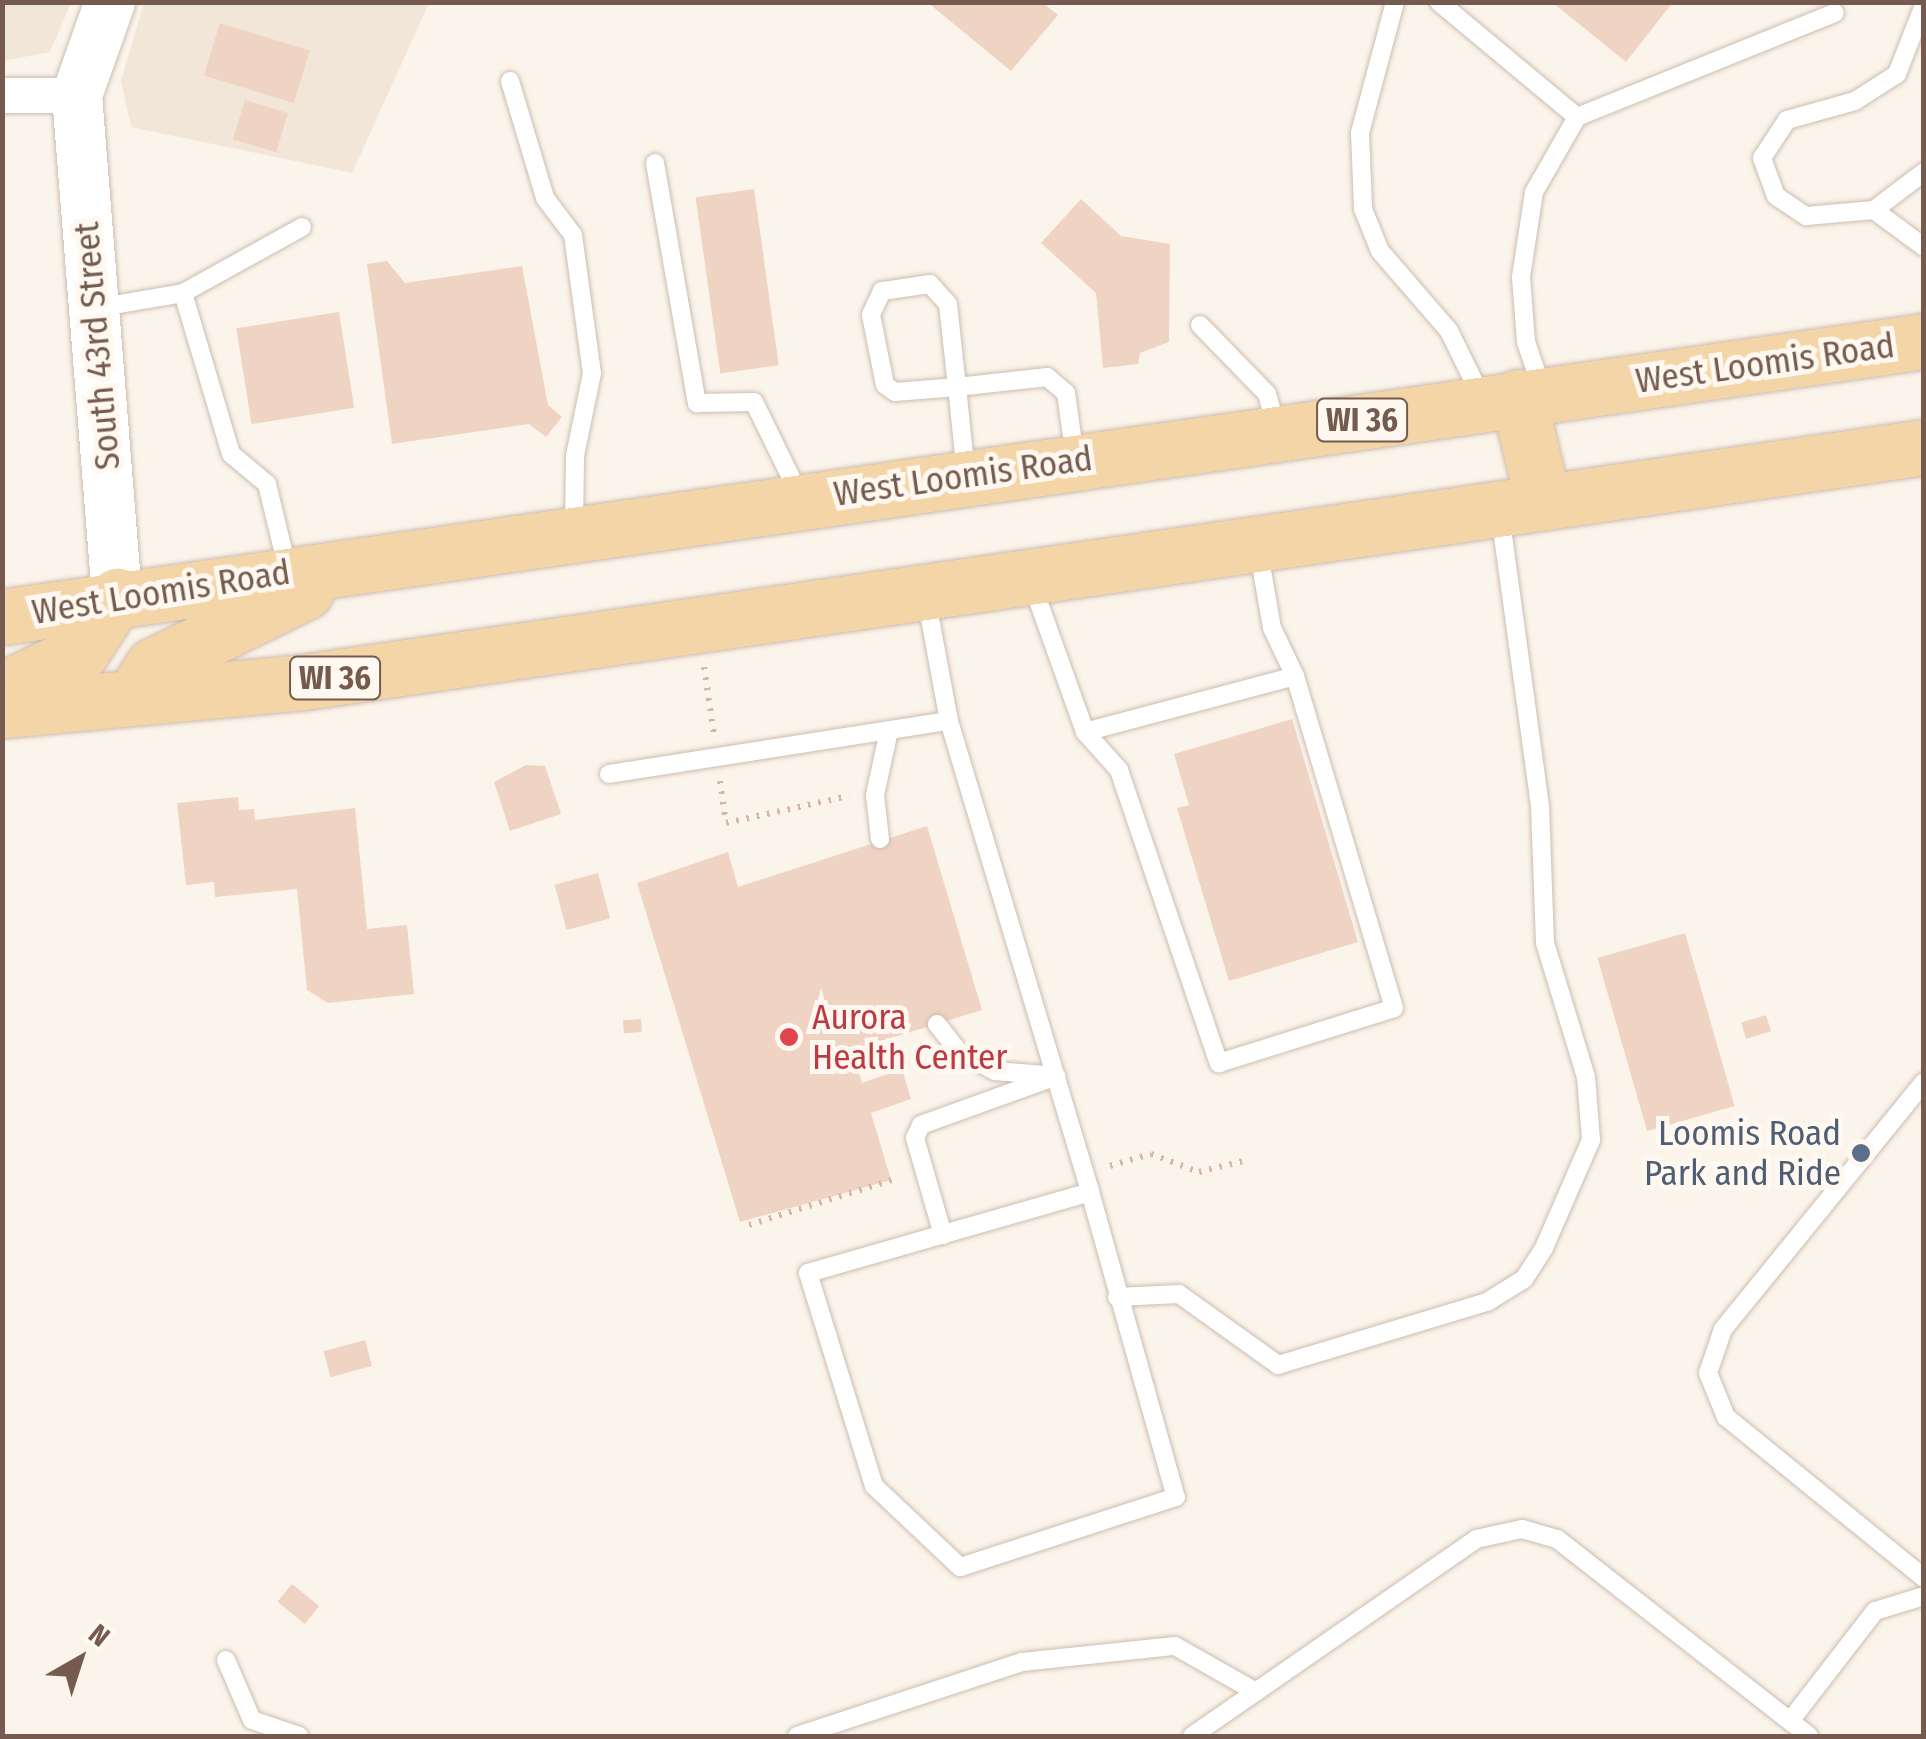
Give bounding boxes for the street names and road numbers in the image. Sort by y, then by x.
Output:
street label: South 43rd Street [65,220,129,472]
street label: West Loomis Road [1633,324,1897,402]
road number: WI 36 [1314,393,1410,447]
street label: West Loomis Road [831,437,1095,515]
street label: West Loomis Road [29,551,293,633]
road number: WI 36 [288,651,382,705]

